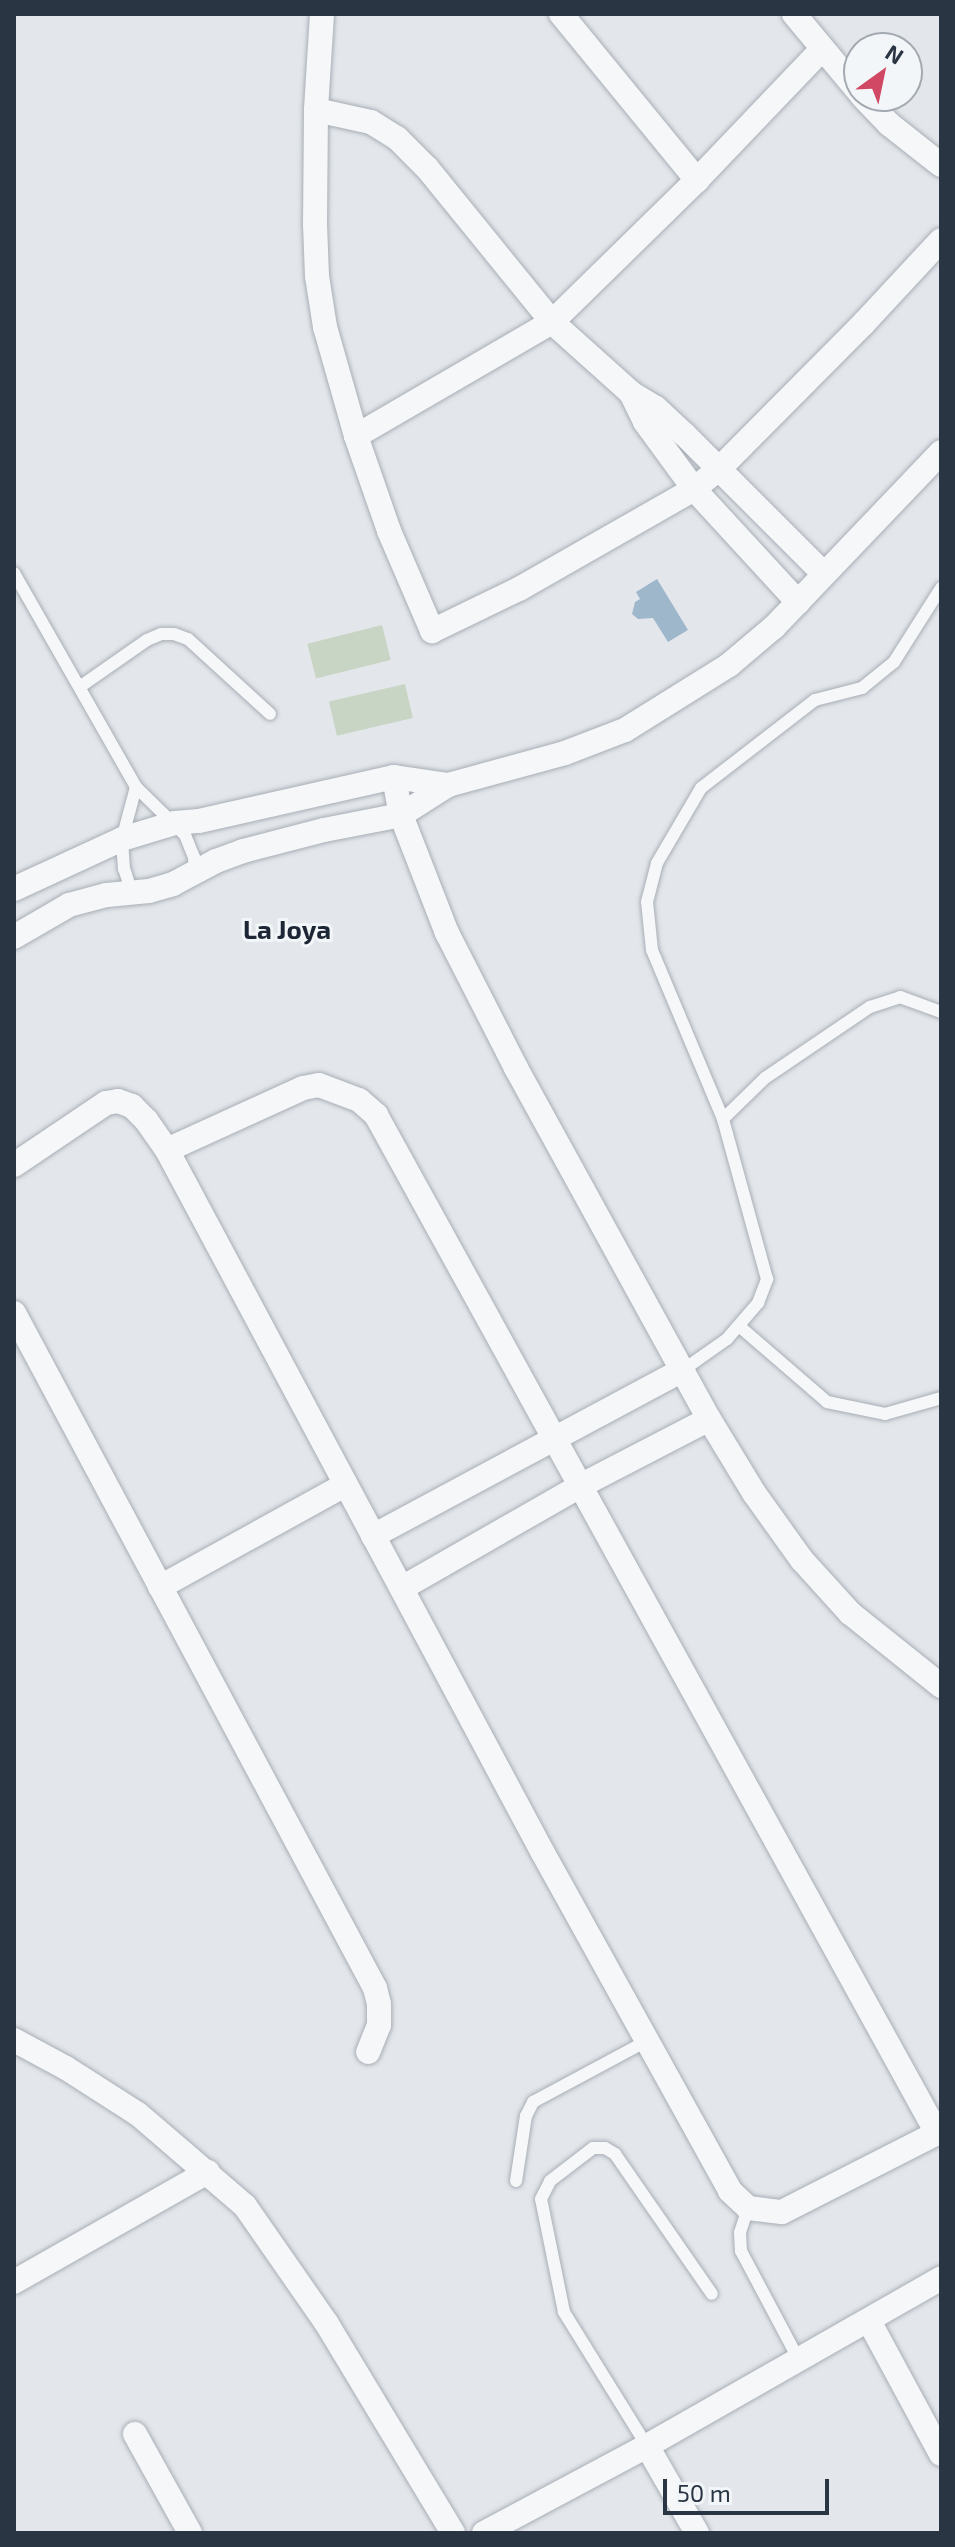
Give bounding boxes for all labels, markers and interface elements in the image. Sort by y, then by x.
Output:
north arrow [843,32,923,112]
text: N [881,38,909,69]
district label: La Joya [243,913,331,945]
scale bar [667,2463,833,2513]
text: 50 m [677,2478,731,2507]

